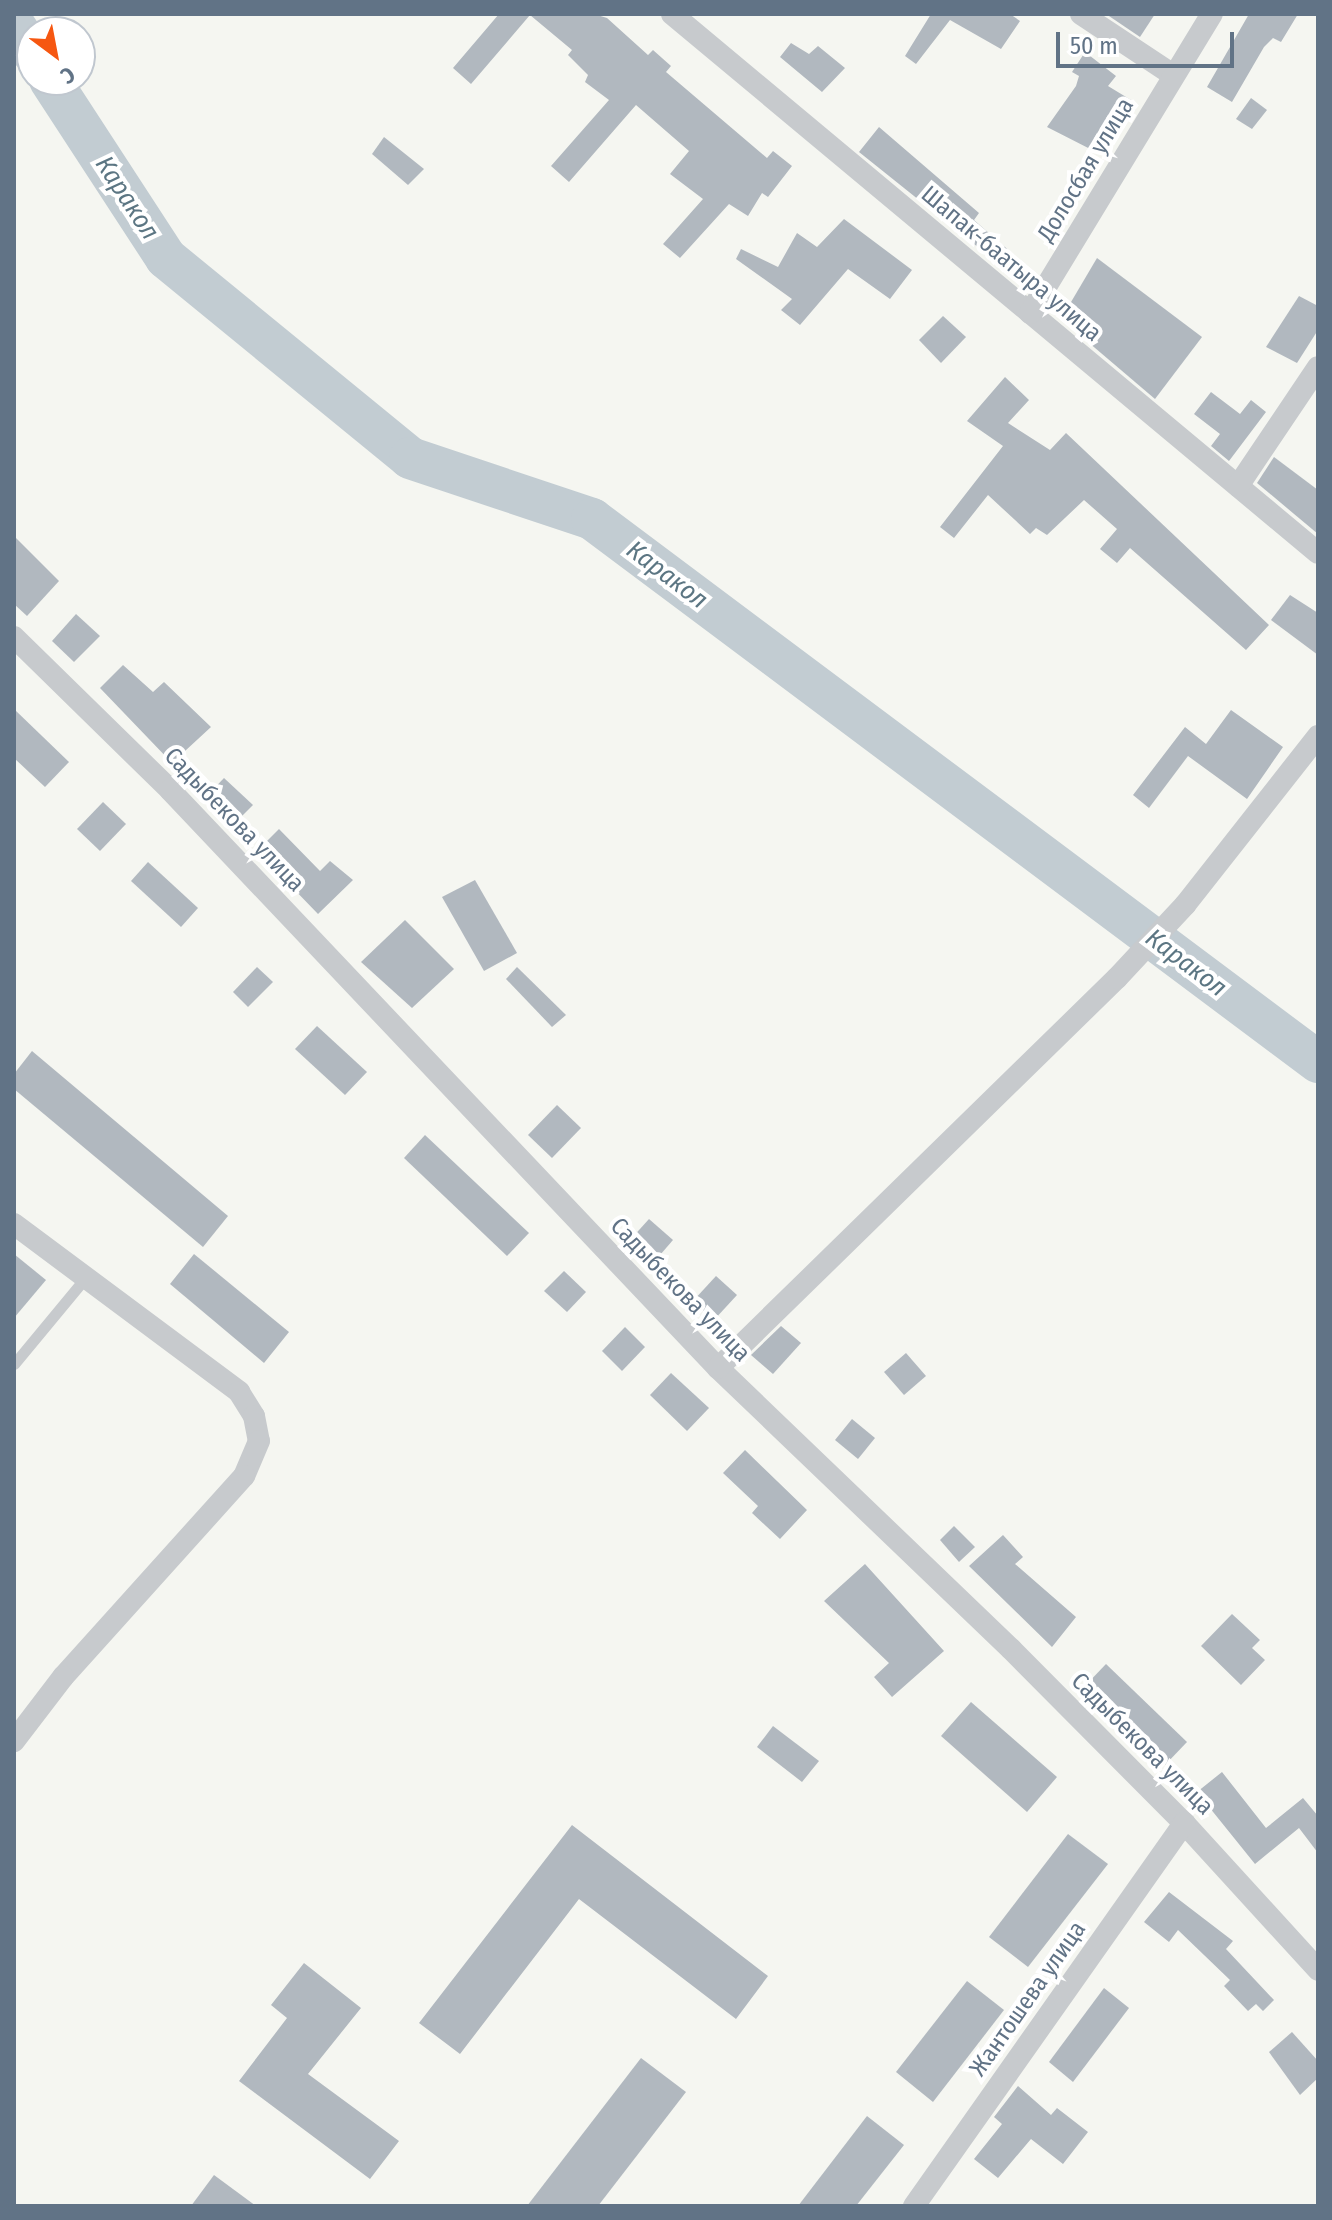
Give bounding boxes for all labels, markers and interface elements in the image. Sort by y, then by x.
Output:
north arrow [16,16,96,96]
scale bar [1060,16,1238,66]
text: 50 m [1070,32,1118,60]
text: С [56,61,80,90]
street label: Долосбая улица [1032,93,1140,247]
water label: Каракол [88,150,166,246]
street label: Шапак-баатыра улица [915,180,1107,348]
water label: Каракол [620,534,714,616]
street label: Садыбекова улица [158,742,310,898]
water label: Каракол [1139,922,1233,1004]
street label: Садыбекова улица [604,1212,756,1368]
street label: Садыбекова улица [1065,1667,1219,1821]
street label: Жантошева улица [964,1916,1092,2082]

